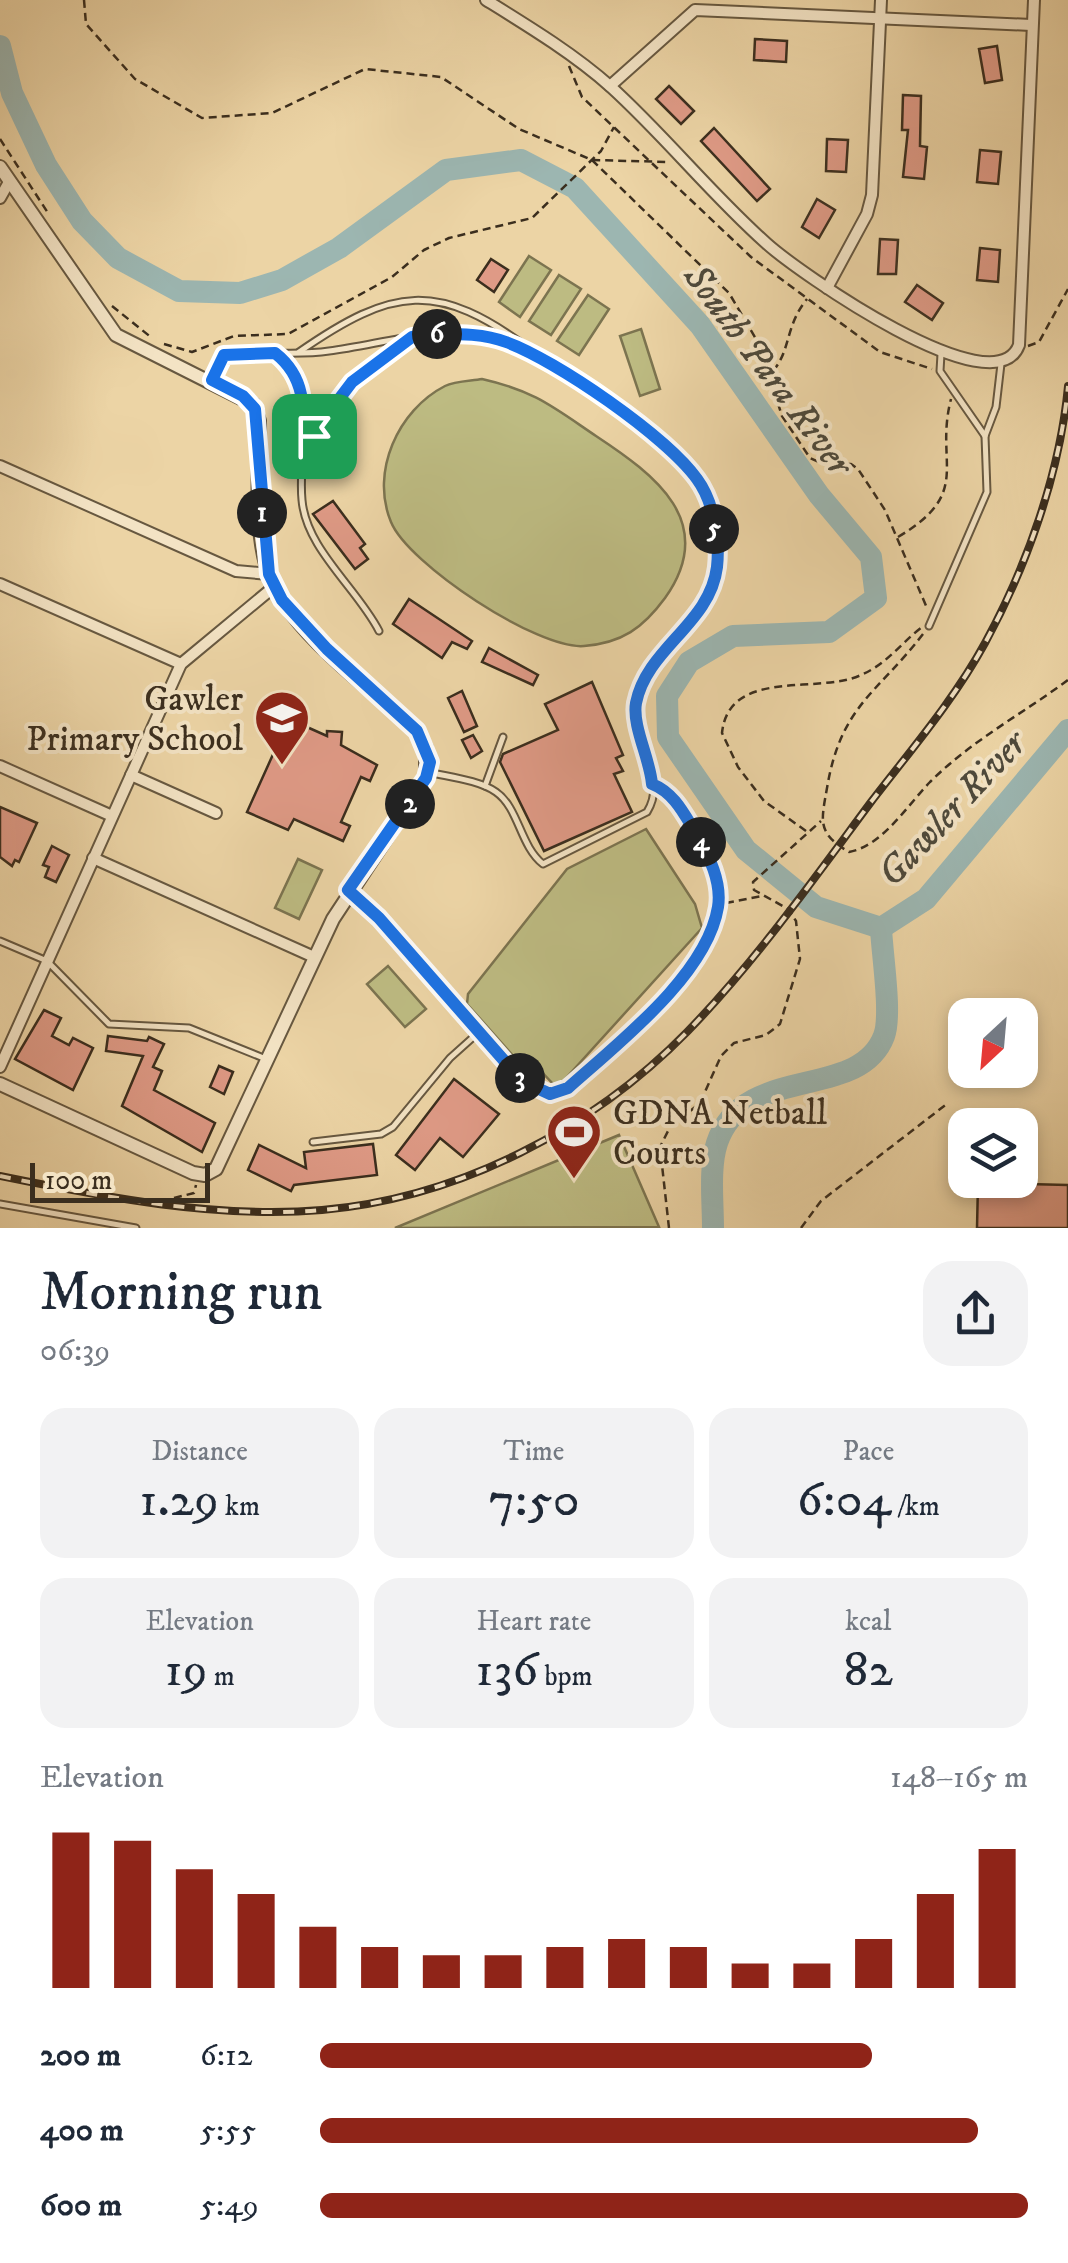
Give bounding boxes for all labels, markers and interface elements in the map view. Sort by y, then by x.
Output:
water label: South Para River [672,254,865,488]
pin: 6 [412,309,462,359]
text: 6 [430,316,444,351]
pin [272,394,357,479]
icon: arrive [287,409,342,464]
pin: 1 [237,488,287,538]
text: 1 [257,495,267,530]
pin: 5 [689,504,739,554]
text: 5 [707,511,721,546]
place label: Gawler Primary School [26,678,243,762]
school or university icon: Gawler Primary School [252,688,312,767]
water label: Gawler River [868,719,1039,898]
pin: 2 [385,779,435,829]
text: 2 [403,786,417,821]
pin: 4 [676,817,726,867]
text: 4 [693,824,709,859]
north arrow [948,998,1038,1088]
map controls [948,998,1038,1198]
pin: 3 [495,1053,545,1103]
text: 3 [515,1060,525,1095]
place label: GDNA Netball Courts [613,1092,827,1176]
sports icon: GDNA Netball Courts [544,1102,604,1181]
button: layers [948,1108,1038,1198]
scale bar [30,1158,210,1202]
text: 100 m [45,1163,112,1198]
text: Morning run [40,1259,322,1328]
button: share [923,1261,1028,1366]
text: 06:39 [40,1331,110,1371]
text: Distance [151,1434,248,1469]
text: Time [504,1434,564,1469]
text: Pace [842,1434,894,1469]
text: 1.29 [139,1469,219,1532]
text: 7:50 [488,1469,580,1532]
text: 6:04 [797,1469,891,1532]
text: km [219,1489,260,1524]
text: /km [891,1489,940,1524]
text: Elevation [145,1604,254,1639]
text: Heart rate [477,1604,591,1639]
text: kcal [845,1604,891,1639]
text: 19 [165,1639,208,1702]
text: 136 [475,1639,538,1702]
text: 82 [844,1639,893,1702]
text: m [208,1659,235,1694]
text: bpm [538,1659,593,1694]
text: Elevation [40,1758,164,1798]
text: 148–165 m [890,1758,1028,1798]
text: 200 m [40,2036,121,2076]
text: 6:12 [200,2036,252,2076]
text: 400 m [40,2111,124,2151]
text: 5:55 [200,2111,256,2151]
text: 600 m [40,2186,122,2226]
text: 5:49 [200,2186,259,2226]

